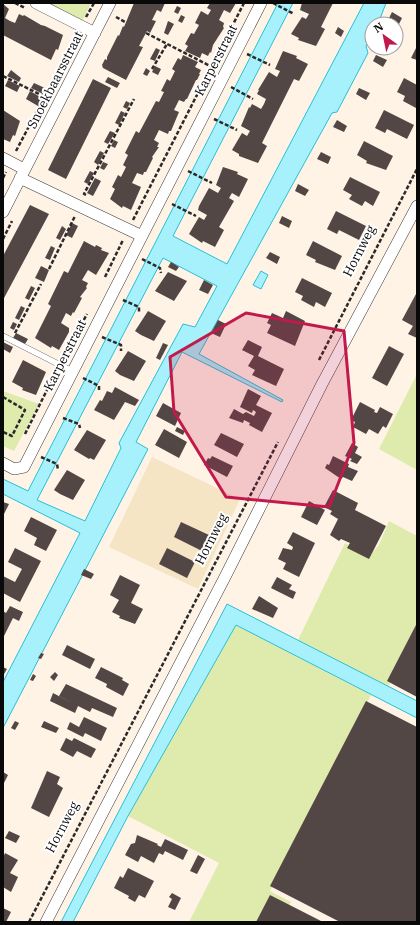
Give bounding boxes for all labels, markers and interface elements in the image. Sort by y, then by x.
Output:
north arrow [364,16,404,56]
text: N [371,19,386,36]
street label: Karperstraat [191,21,241,99]
street label: Snoekbaarsstraat [23,28,87,132]
street label: Hornweg [339,222,379,280]
street label: Karperstraat [40,316,90,394]
street label: Hornweg [191,510,231,568]
street label: Hornweg [41,798,83,856]

